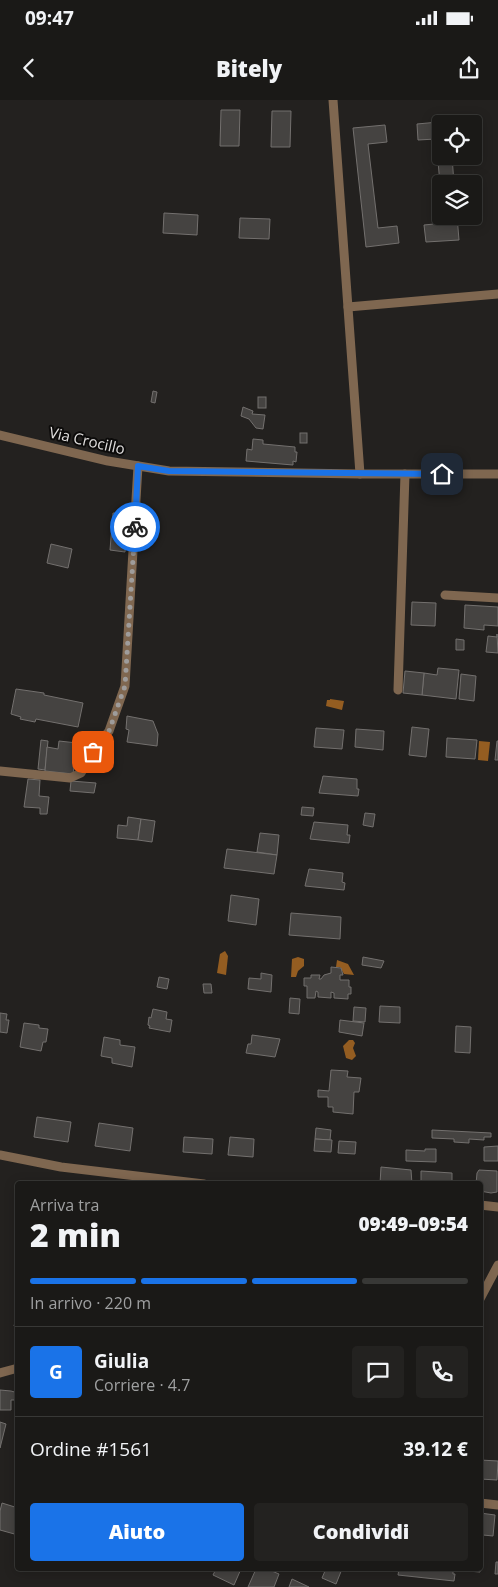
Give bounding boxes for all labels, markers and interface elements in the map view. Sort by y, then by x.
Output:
text: 09:47 [25,5,74,31]
text: Bitely [216,53,282,83]
icon: back [15,54,43,82]
icon: share [455,54,483,82]
map controls [432,115,482,225]
button: locate [432,115,482,165]
button: layers [432,175,482,225]
street label: Via Crocillo [47,422,127,458]
pin [421,453,463,495]
icon: home [428,460,456,488]
courier [110,502,160,552]
icon: bike [121,513,149,541]
pin [72,731,114,773]
icon: bag [79,738,107,766]
text: Arriva tra [30,1194,99,1216]
text: 09:49–09:54 [358,1211,468,1237]
text: 2 min [30,1213,121,1256]
text: In arrivo · 220 m [30,1292,151,1314]
button: chat [352,1346,404,1398]
button: phone [416,1346,468,1398]
text: Giulia [94,1348,149,1374]
text: G [49,1359,63,1385]
text: Corriere · 4.7 [94,1374,190,1396]
text: Ordine #1561 [30,1436,152,1462]
text: 39.12 € [403,1436,468,1462]
button: Aiuto [30,1503,244,1561]
button: Condividi [254,1503,468,1561]

